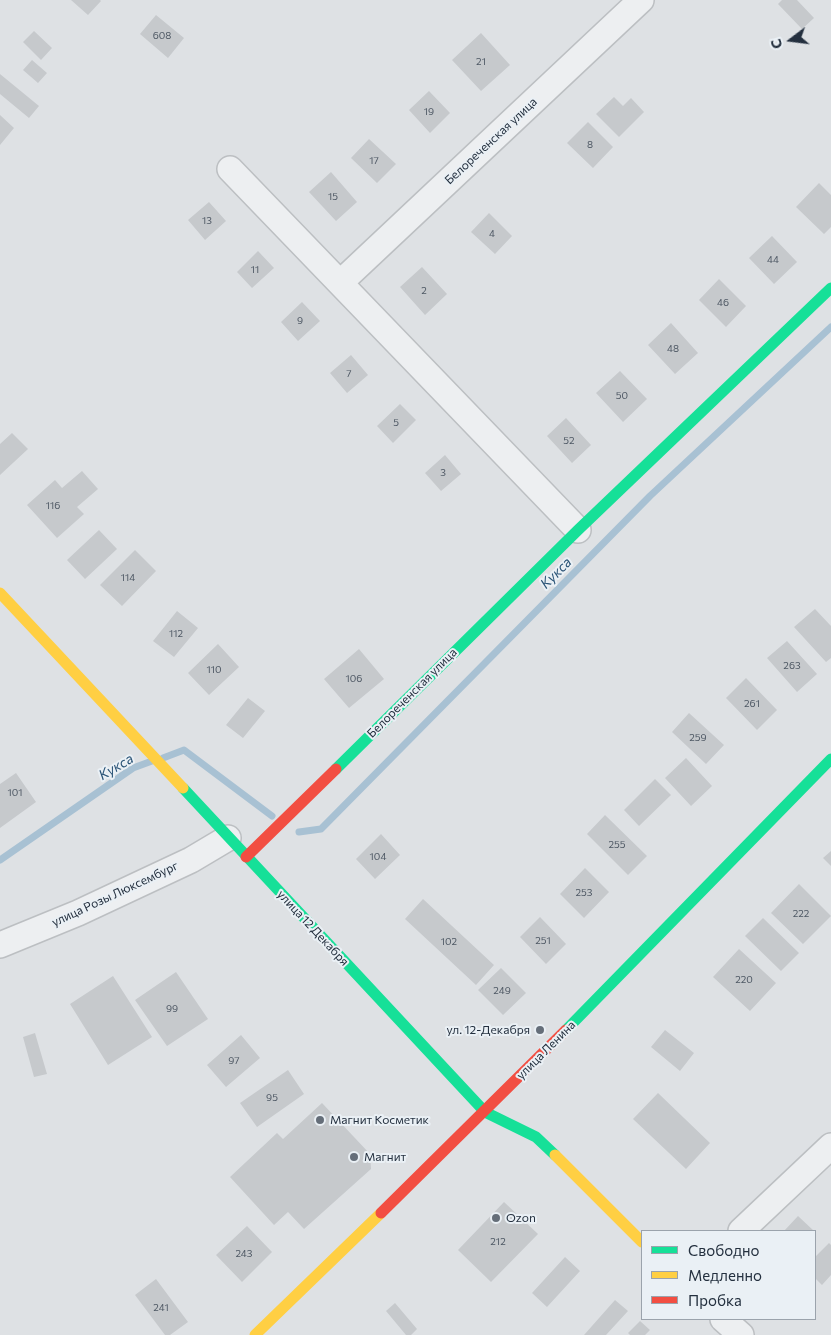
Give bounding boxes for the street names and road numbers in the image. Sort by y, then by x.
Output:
street label: Белореченская улица [442,95,540,187]
street label: Белореченская улица [364,645,460,741]
street label: улица Розы Люксембург [50,858,180,930]
street label: улица 12 Декабря [274,887,352,969]
street label: улица Ленина [514,1018,578,1082]

